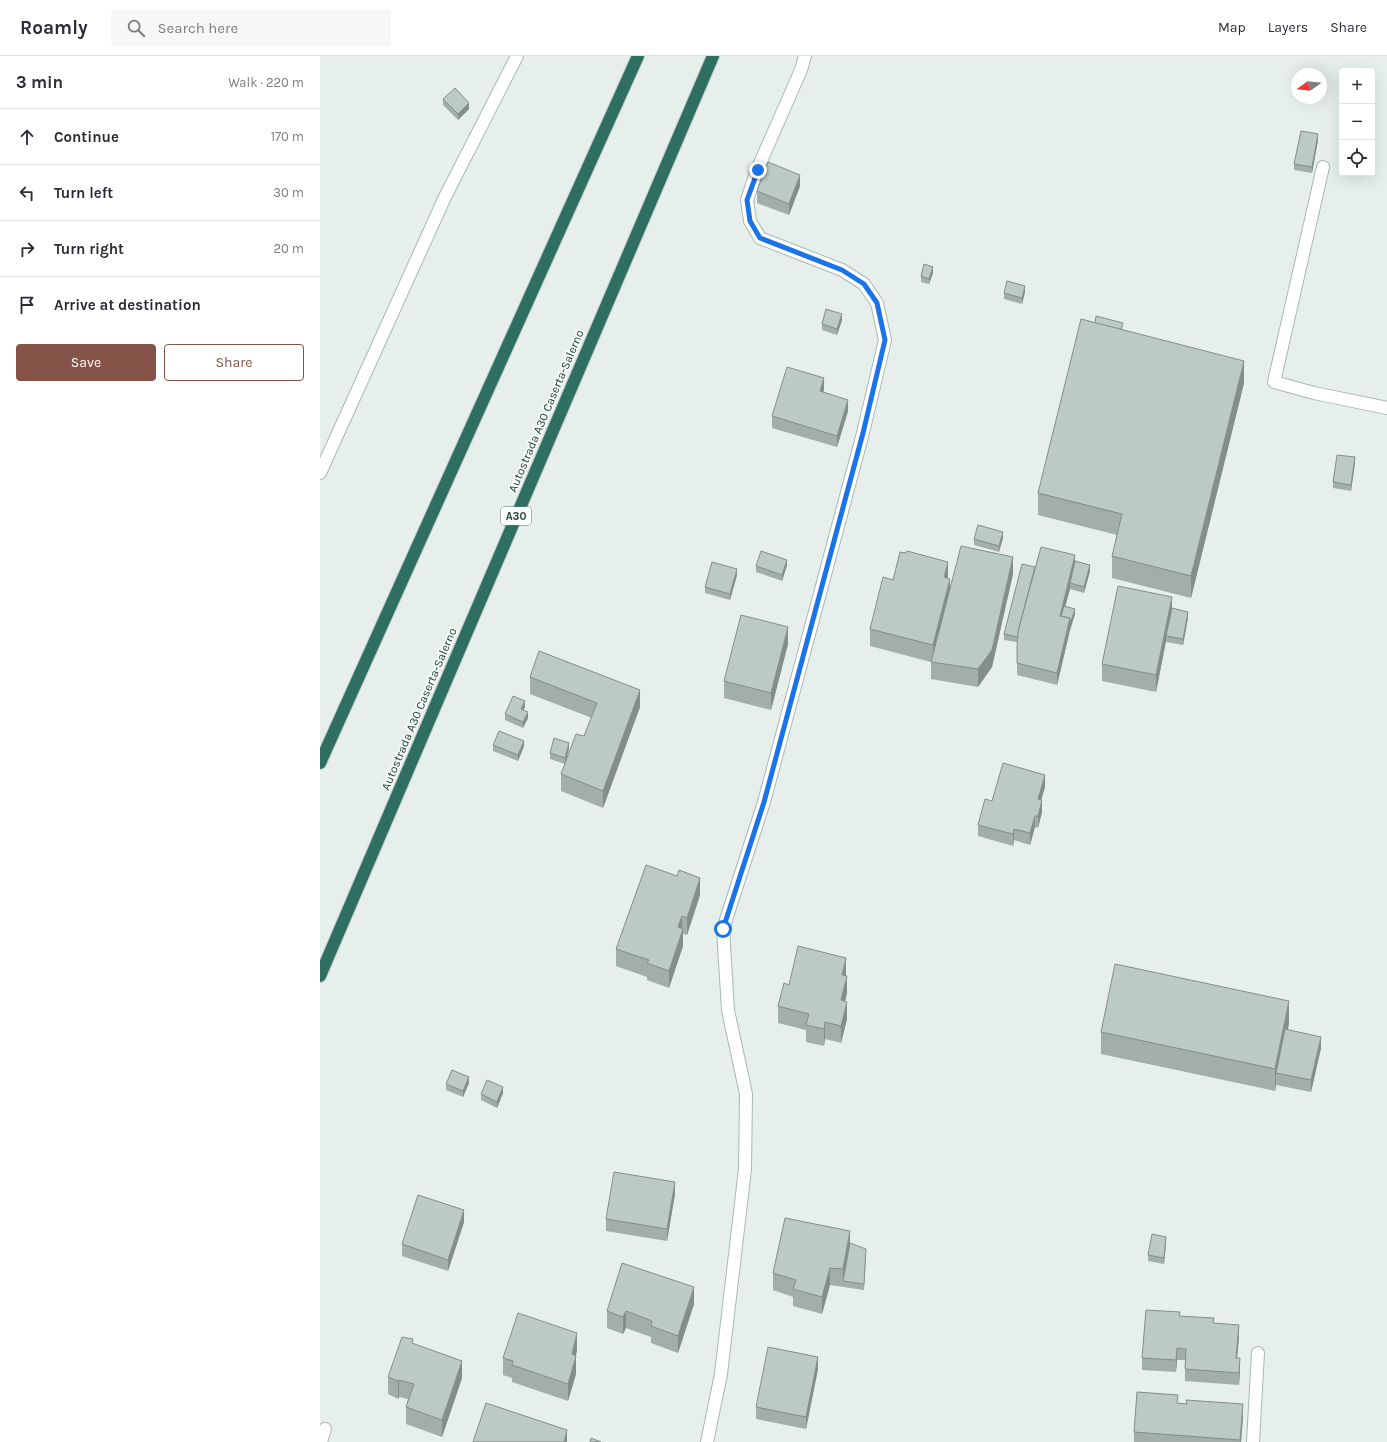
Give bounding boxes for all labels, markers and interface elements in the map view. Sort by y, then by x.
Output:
search box [111,10,391,46]
text: Roamly [20,17,87,39]
icon: search [125,17,147,39]
text: Search here [157,19,238,37]
text: Map [1218,19,1246,36]
text: Layers [1268,19,1308,36]
text: Share [1330,19,1367,36]
north arrow [1291,68,1327,104]
map controls [1339,68,1375,176]
button: + [1339,68,1375,104]
text: 3 min [16,72,63,92]
text: Walk · 220 m [228,75,304,90]
button: − [1339,104,1375,140]
icon: ahead [16,126,38,148]
text: Continue [54,128,119,146]
text: 170 m [271,129,304,144]
button: locate [1339,140,1375,176]
route end [749,161,767,179]
icon: left [16,182,38,204]
text: Turn left [54,184,113,202]
text: 30 m [273,185,304,200]
icon: right [16,238,38,260]
text: Turn right [54,240,124,258]
text: 20 m [274,241,304,256]
icon: arrive [16,294,38,316]
text: Arrive at destination [54,296,201,314]
street label: Autostrada A30 Caserta-Salerno [505,328,587,494]
button: Save [16,344,156,381]
button: Share [164,344,304,381]
road number: A30 [501,507,531,525]
street label: Autostrada A30 Caserta-Salerno [378,626,460,792]
route start [714,920,732,938]

